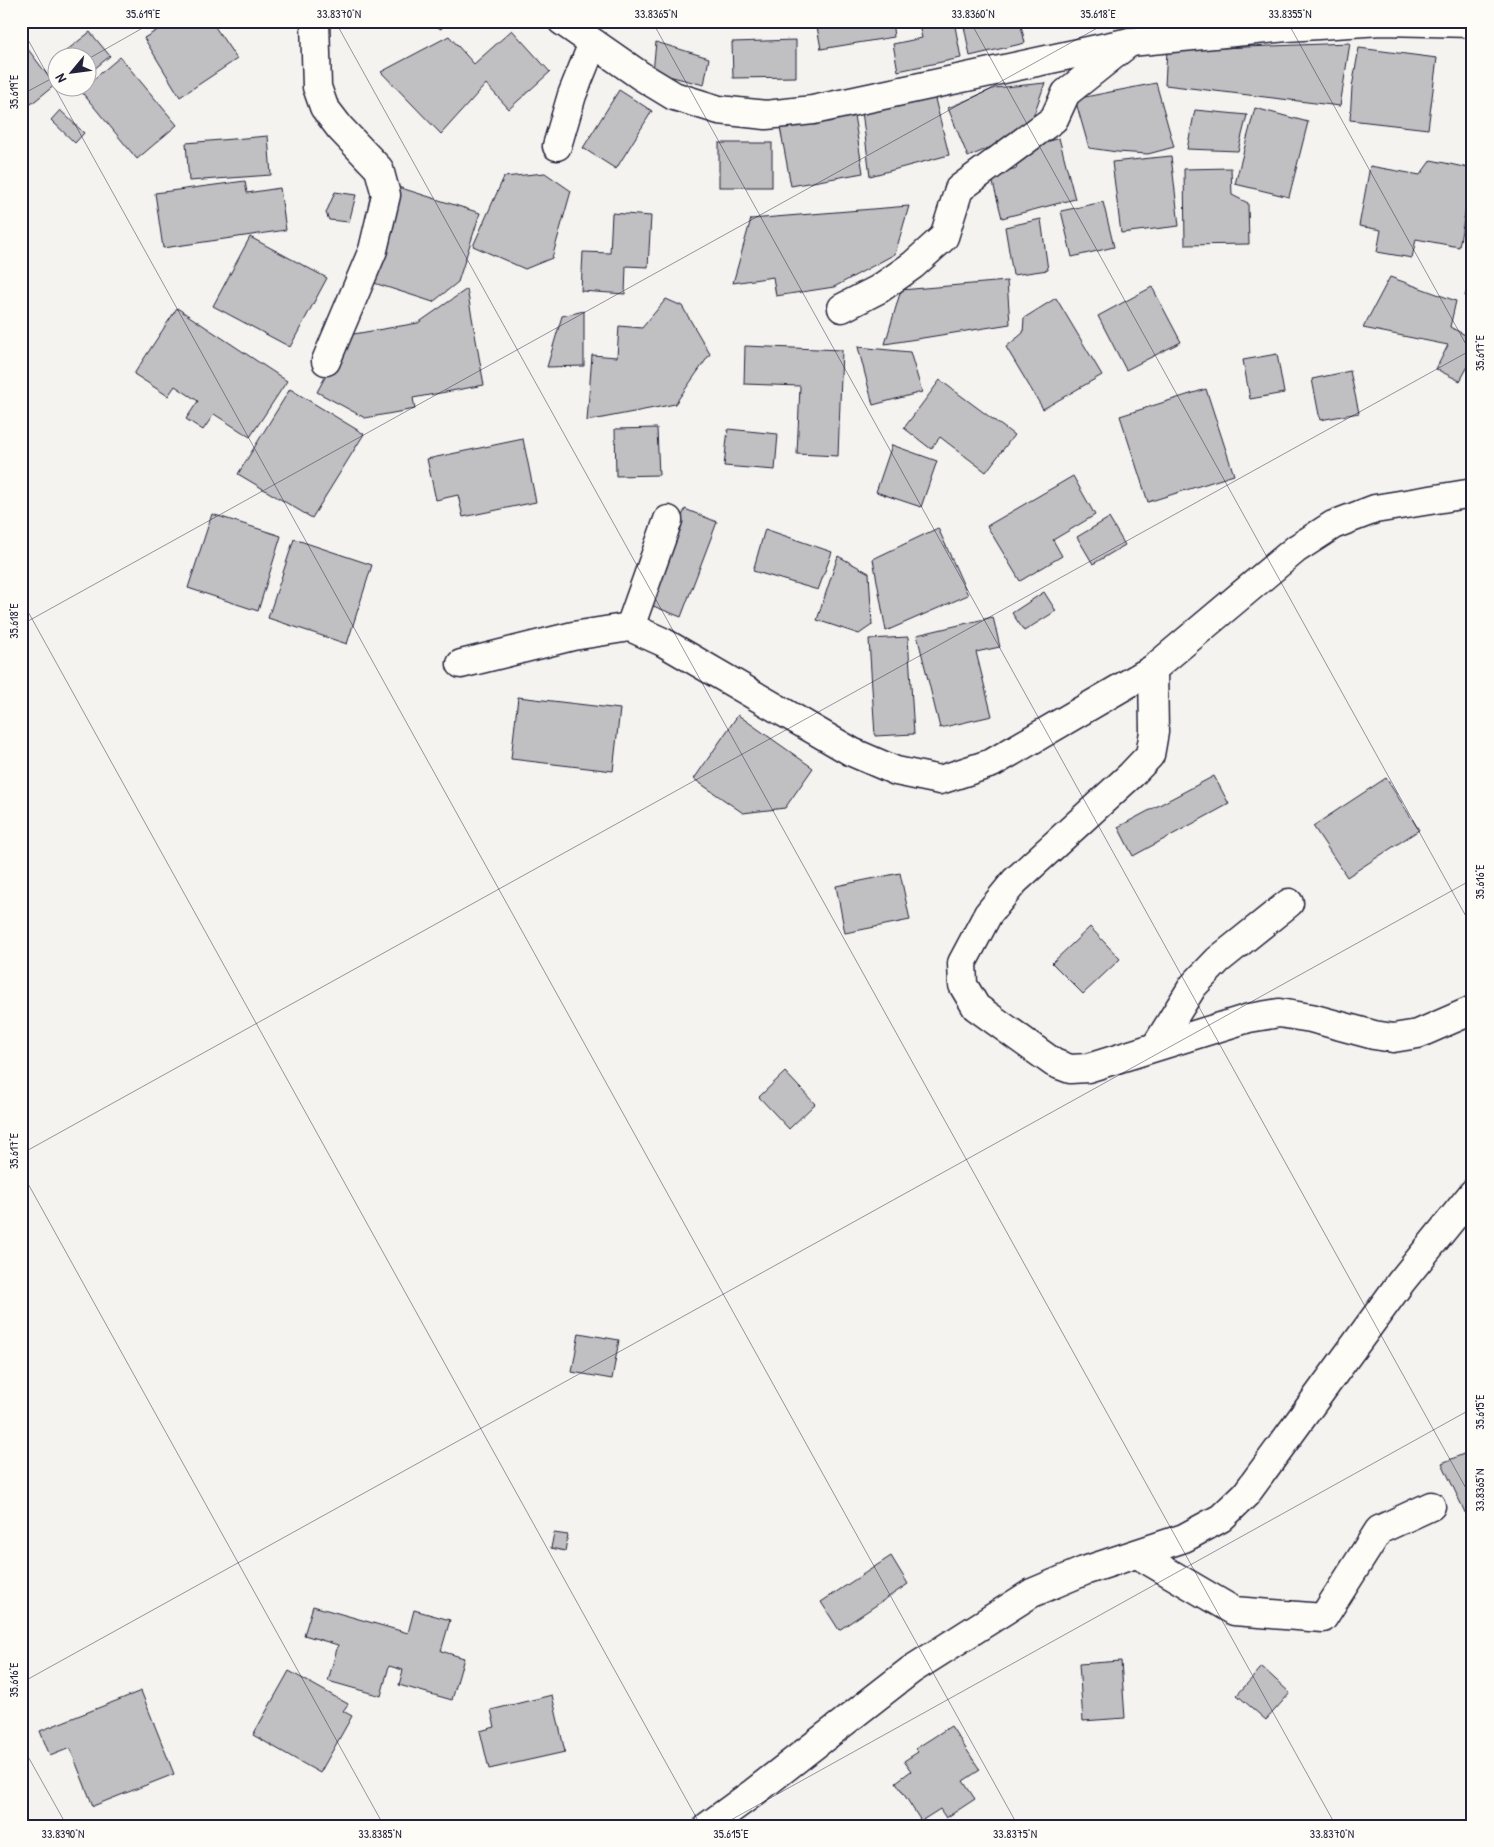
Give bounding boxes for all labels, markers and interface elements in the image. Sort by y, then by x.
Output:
text: 35.619°E [126,5,161,22]
text: 33.8370°N [317,5,361,22]
text: 33.8365°N [635,5,677,22]
text: 33.8360°N [951,5,995,22]
text: 35.618°E [1080,5,1116,22]
text: 33.8355°N [1268,5,1312,22]
north arrow [48,48,98,98]
text: N [50,70,70,86]
text: 35.619°E [5,74,22,109]
text: 35.617°E [1471,334,1488,371]
text: 35.618°E [5,603,22,639]
text: 35.616°E [1471,864,1488,900]
text: 35.617°E [5,1132,22,1169]
text: 35.615°E [1471,1394,1488,1430]
text: 33.8365°N [1471,1469,1488,1511]
text: 35.616°E [5,1662,22,1698]
text: 33.8390°N [42,1825,84,1842]
text: 33.8385°N [358,1825,402,1842]
text: 35.615°E [713,1825,749,1842]
text: 33.8375°N [993,1825,1037,1842]
text: 33.8370°N [1310,1825,1354,1842]

